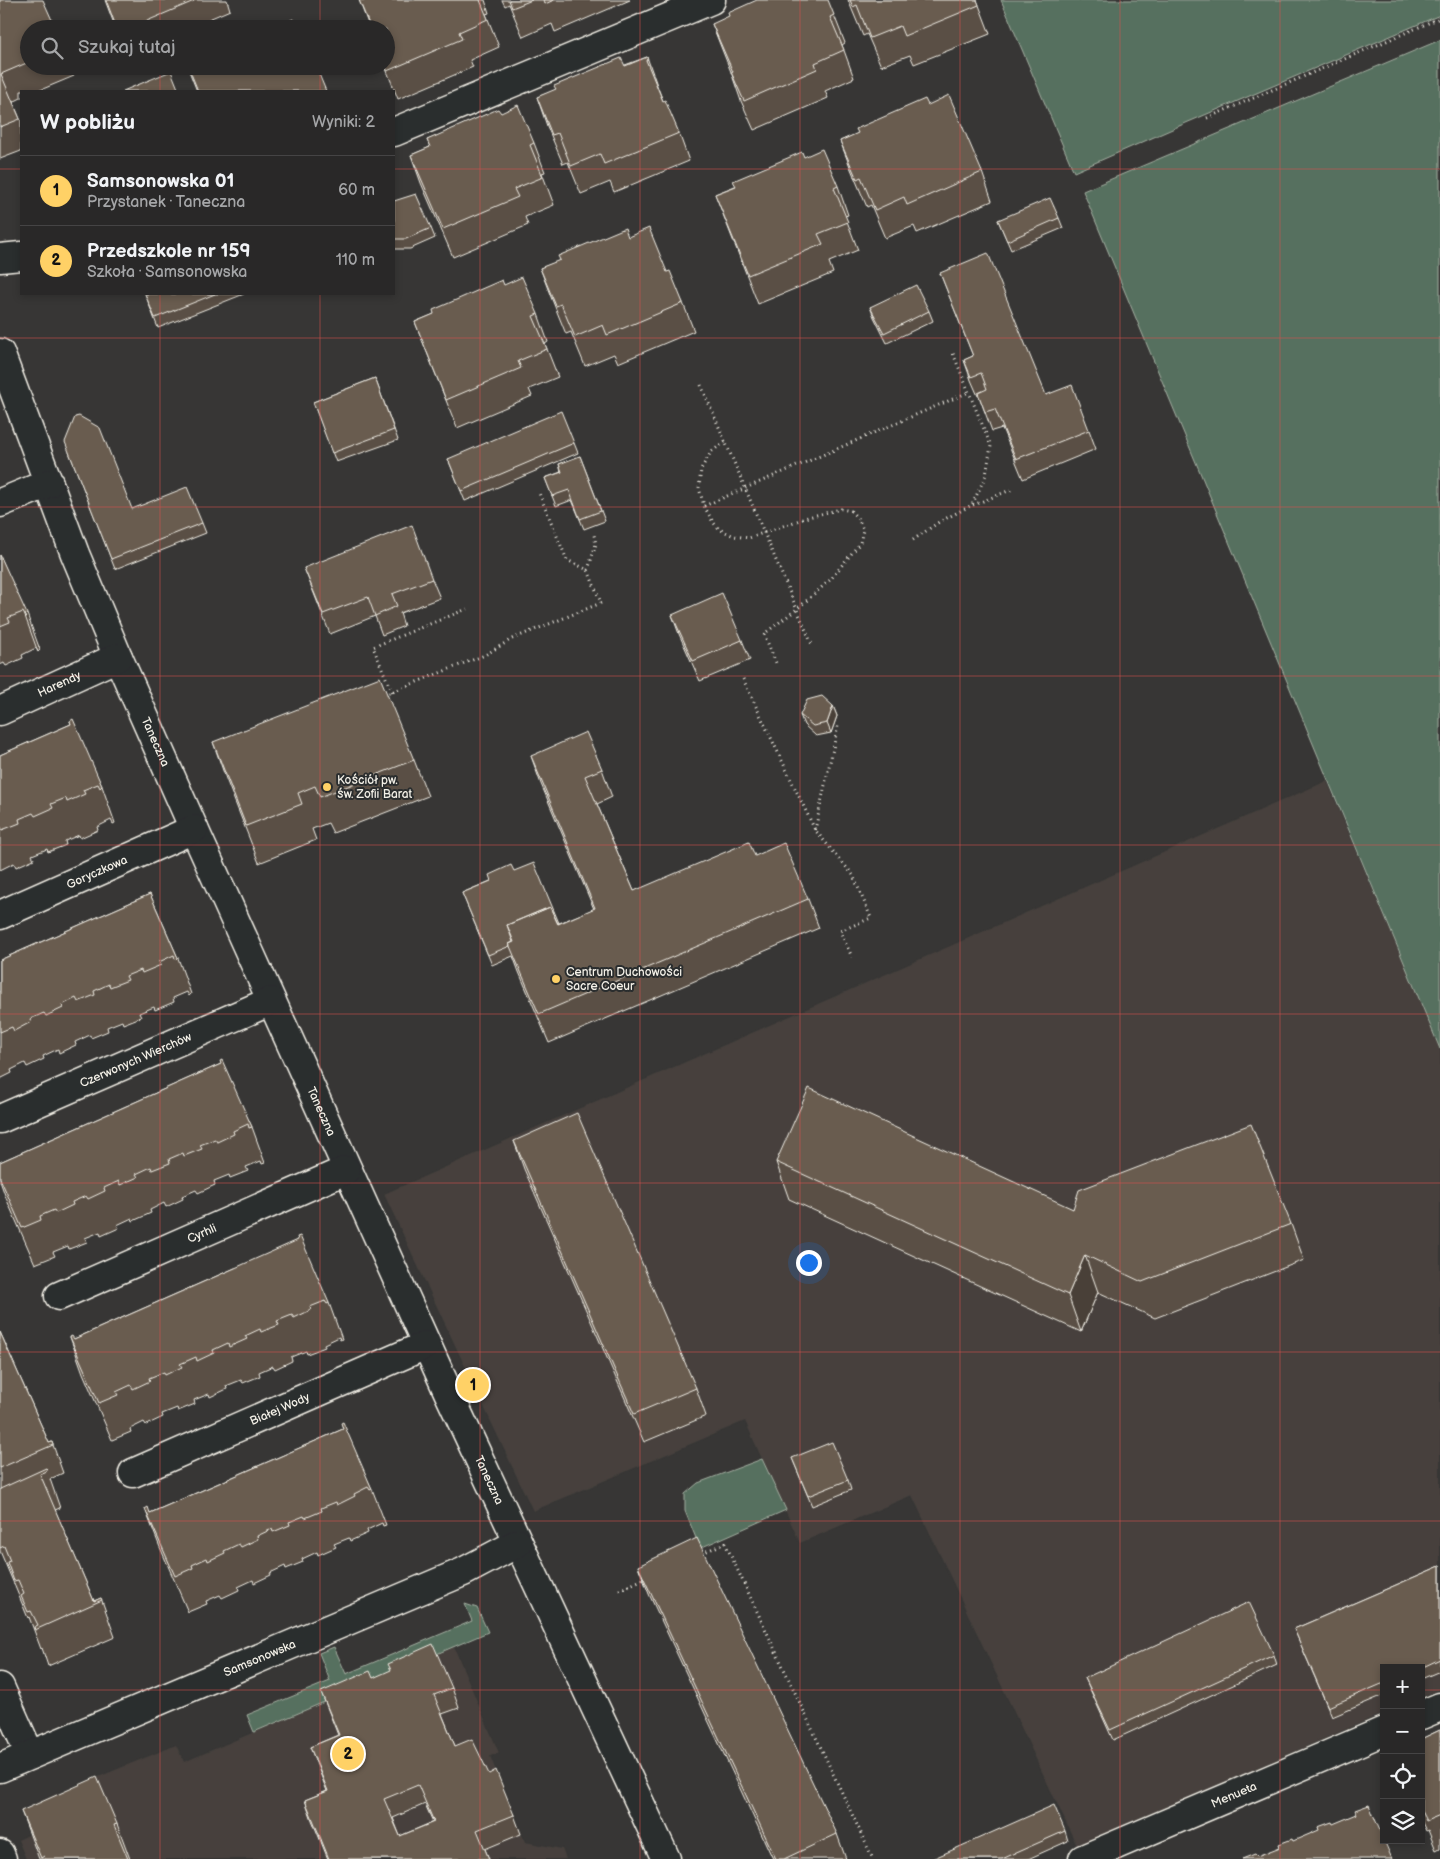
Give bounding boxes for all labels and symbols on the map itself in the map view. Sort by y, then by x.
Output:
street label: Harendy [35,668,84,701]
street label: Taneczna [138,715,173,769]
place label: Kościół pw. św. Zofii Barat [337,773,413,802]
marker: Kościół pw. św. Zofii Barat [321,781,333,793]
street label: Goryczkowa [64,852,130,893]
place label: Centrum Duchowości Sacre Coeur [566,965,682,994]
marker: Centrum Duchowości Sacre Coeur [550,973,562,985]
street label: Czerwonych Wierchów [78,1029,194,1091]
street label: Taneczna [303,1085,339,1139]
street label: Cyrhli [185,1221,219,1247]
your location [796,1250,822,1276]
pin: 1 [457,1366,489,1404]
street label: Białej Wody [248,1390,313,1429]
street label: Taneczna [471,1453,507,1507]
street label: Samsonowska [222,1637,298,1680]
pin: 2 [332,1735,364,1773]
street label: Menueta [1209,1779,1259,1812]

